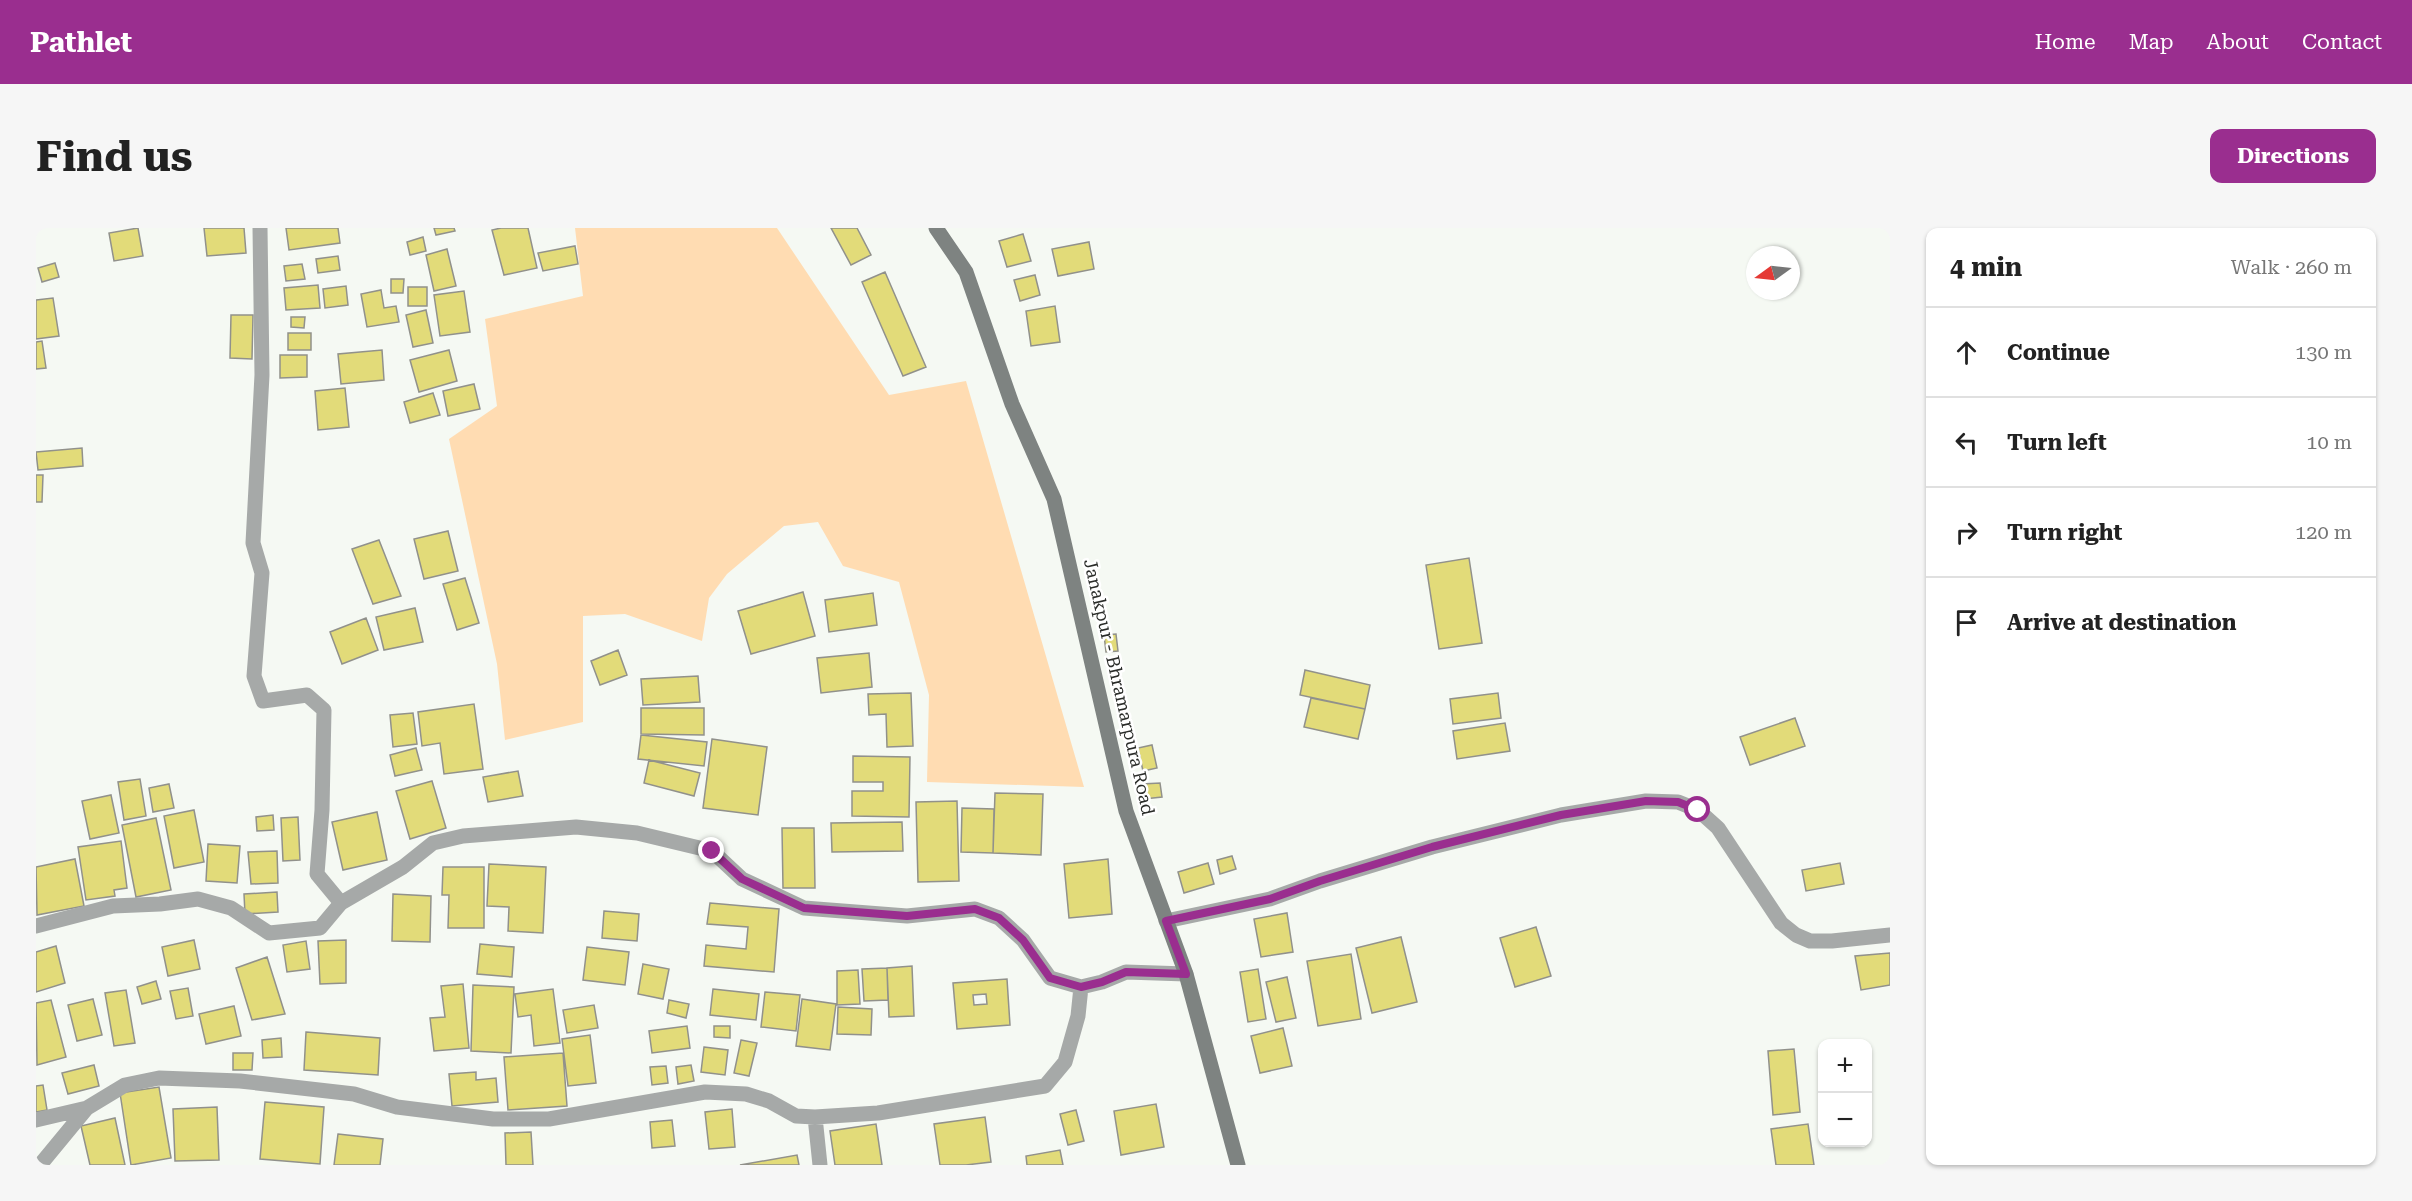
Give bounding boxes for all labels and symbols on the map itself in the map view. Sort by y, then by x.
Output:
north arrow [1746,246,1800,300]
street label: Janakpur - Bhramarpura Road [1080,557,1159,817]
route start [1684,796,1710,822]
route end [698,837,724,863]

